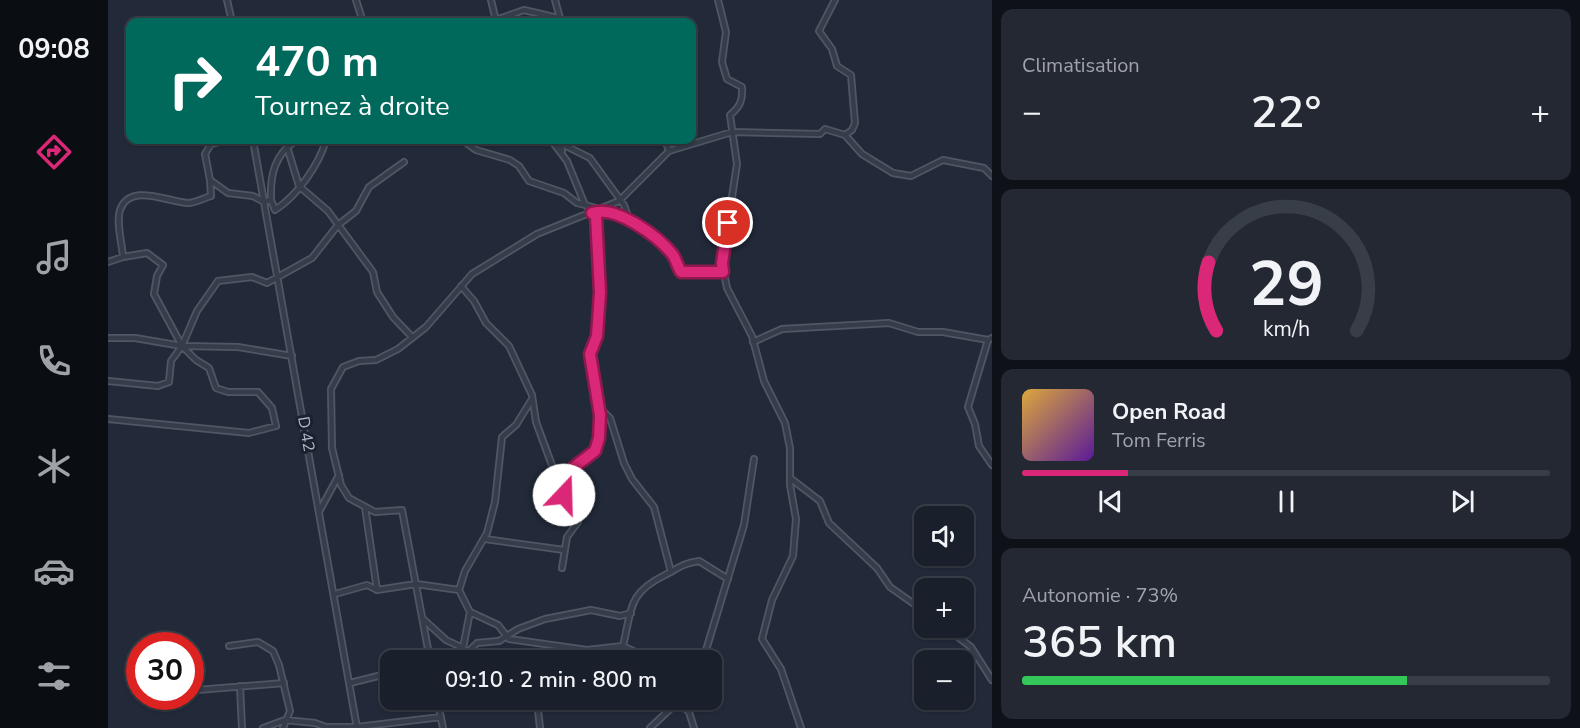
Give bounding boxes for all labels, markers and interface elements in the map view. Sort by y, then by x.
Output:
text: 09:08 [18,31,90,68]
text: 470 m [255,34,379,91]
icon: right [156,42,234,120]
text: Climatisation [1022,52,1140,79]
text: 22° [1251,82,1321,143]
text: Tournez à droite [255,88,450,125]
text: − [1022,90,1042,135]
text: + [1530,90,1550,135]
icon: directions [33,131,75,173]
pin [702,197,753,248]
icon: arrive [711,206,744,239]
icon: music [33,236,75,278]
text: 29 [1249,242,1323,327]
text: km/h [1262,315,1310,345]
icon: phone [33,340,75,382]
text: Open Road [1112,397,1226,427]
street label: D 42 [292,415,320,453]
text: Tom Ferris [1112,427,1206,454]
icon: climate [33,445,75,487]
position arrow [532,463,596,527]
icon: previous [1094,485,1127,518]
icon: pause [1270,485,1303,518]
icon: next [1446,485,1479,518]
map controls [914,506,974,710]
button: sound [914,506,974,566]
icon: car [33,550,75,592]
button: + [914,578,974,638]
text: Autonomie · 73% [1022,582,1178,609]
text: 365 km [1022,612,1177,673]
speed limit sign: 30 [126,632,204,710]
button: − [914,650,974,710]
icon: filters [33,655,75,697]
text: 09:10 · 2 min · 800 m [445,665,657,695]

